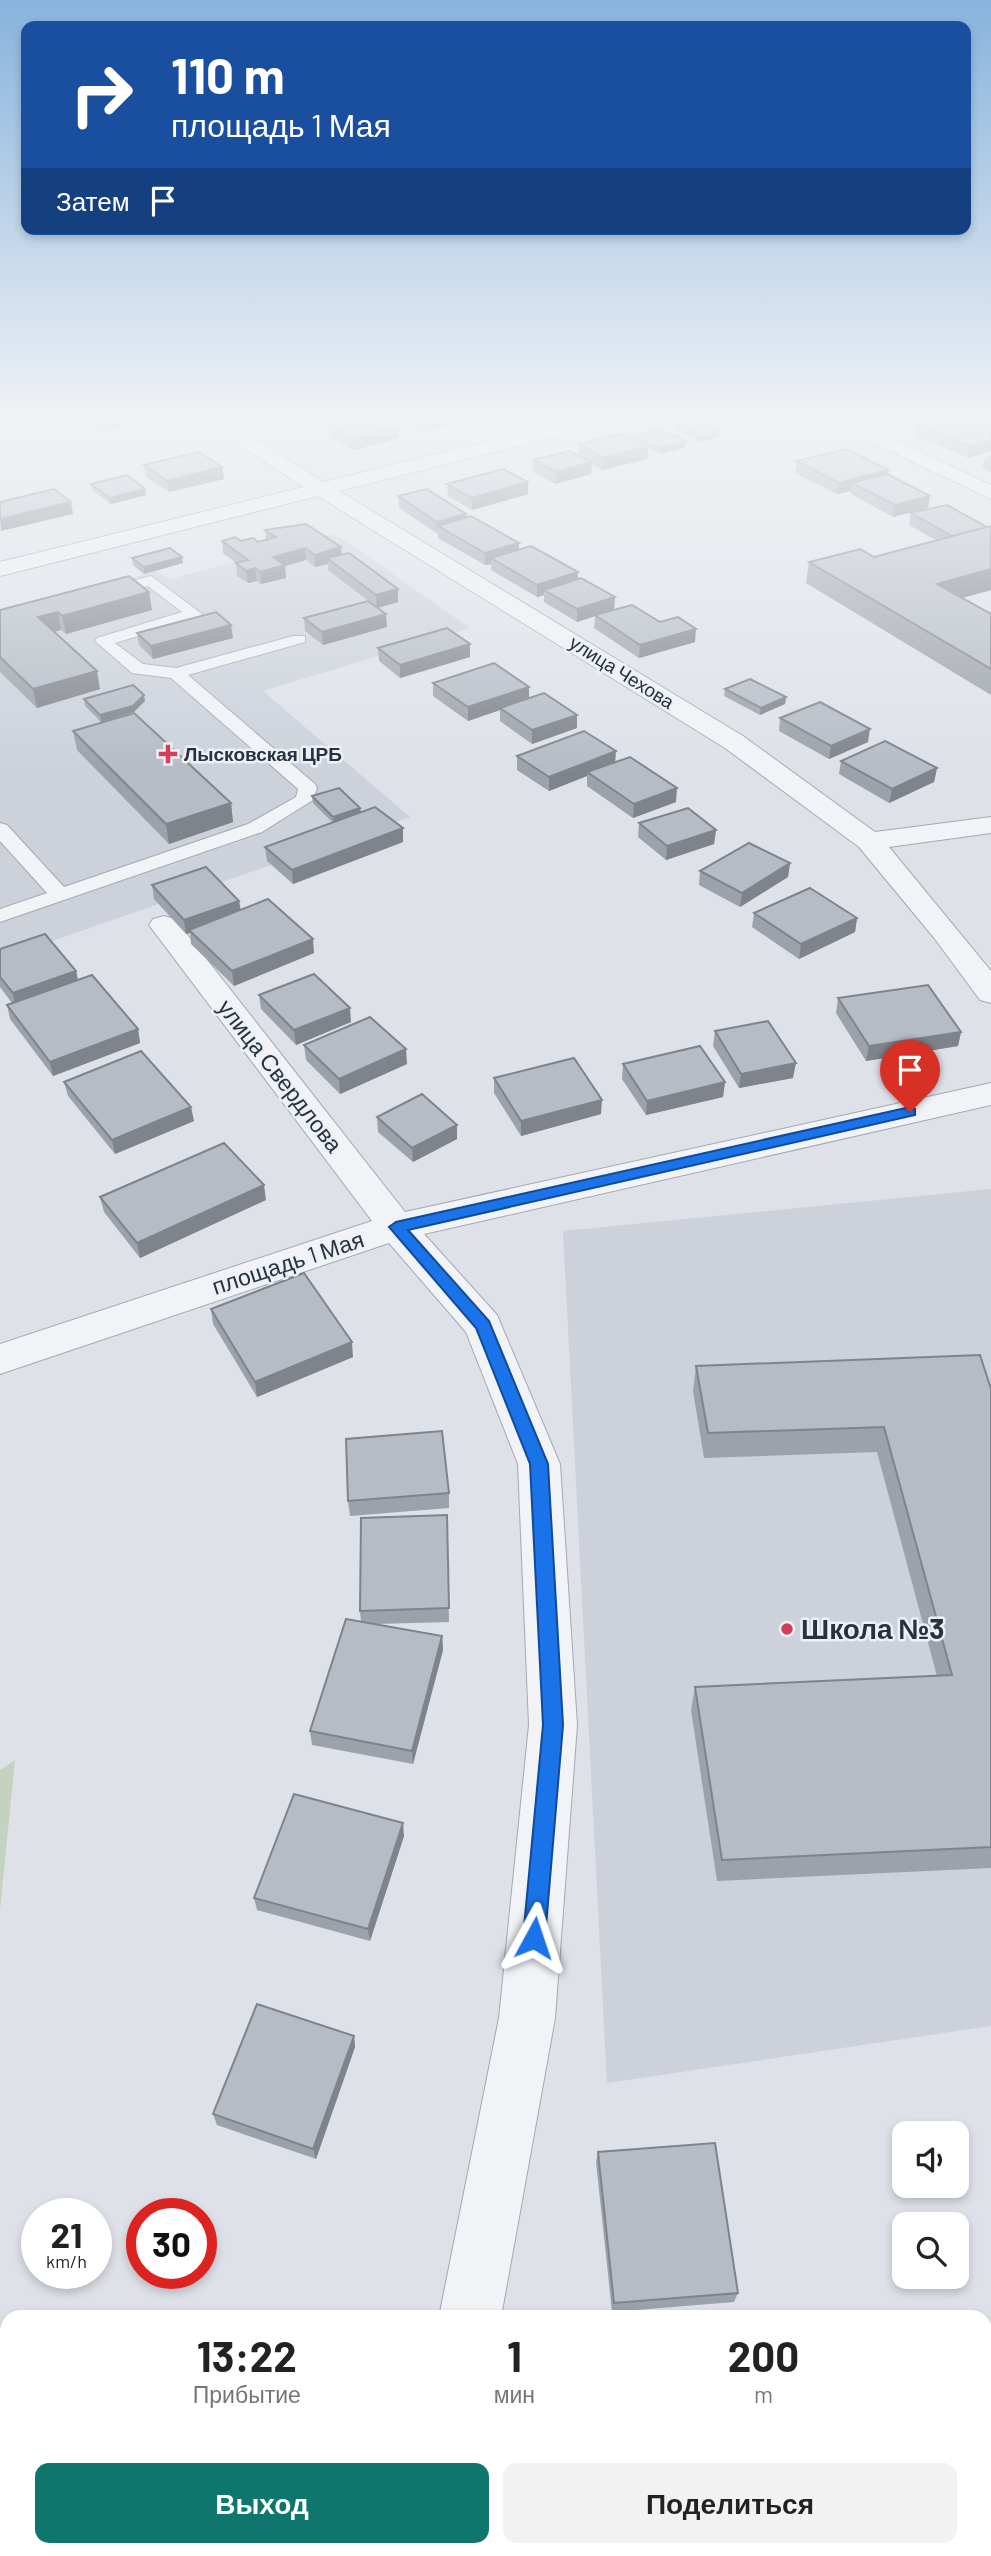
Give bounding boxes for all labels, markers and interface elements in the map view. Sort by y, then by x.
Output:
text: 110 m [171,45,285,104]
icon: right [56,49,147,140]
text: площадь 1 Мая [171,105,391,143]
icon: arrive [144,182,182,220]
text: Затем [56,185,130,216]
street label: улица Чехова [566,630,679,713]
place label: Лысковская ЦРБ [184,742,342,765]
marker: Лысковская ЦРБ [158,744,178,764]
street label: улица Свердлова [212,993,349,1157]
pin [880,1040,940,1112]
icon: arrive [891,1051,929,1089]
street label: площадь 1 Мая [208,1224,367,1300]
place label: Школа №3 [801,1611,944,1645]
marker: Школа №3 [779,1621,795,1637]
position arrow [497,1901,571,1975]
map controls [892,2121,969,2289]
button: sound [892,2121,969,2198]
speed limit sign: 30 [126,2198,217,2289]
button: search [892,2212,969,2289]
text: 21 [51,2213,82,2255]
text: km/h [46,2250,87,2272]
text: 13:22 [197,2330,297,2380]
text: 1 [507,2330,522,2380]
text: 200 [728,2330,799,2380]
text: Прибытие [193,2380,301,2408]
text: мин [494,2380,535,2408]
text: m [754,2380,773,2408]
button: Выход [35,2463,489,2543]
button: Поделиться [503,2463,957,2543]

